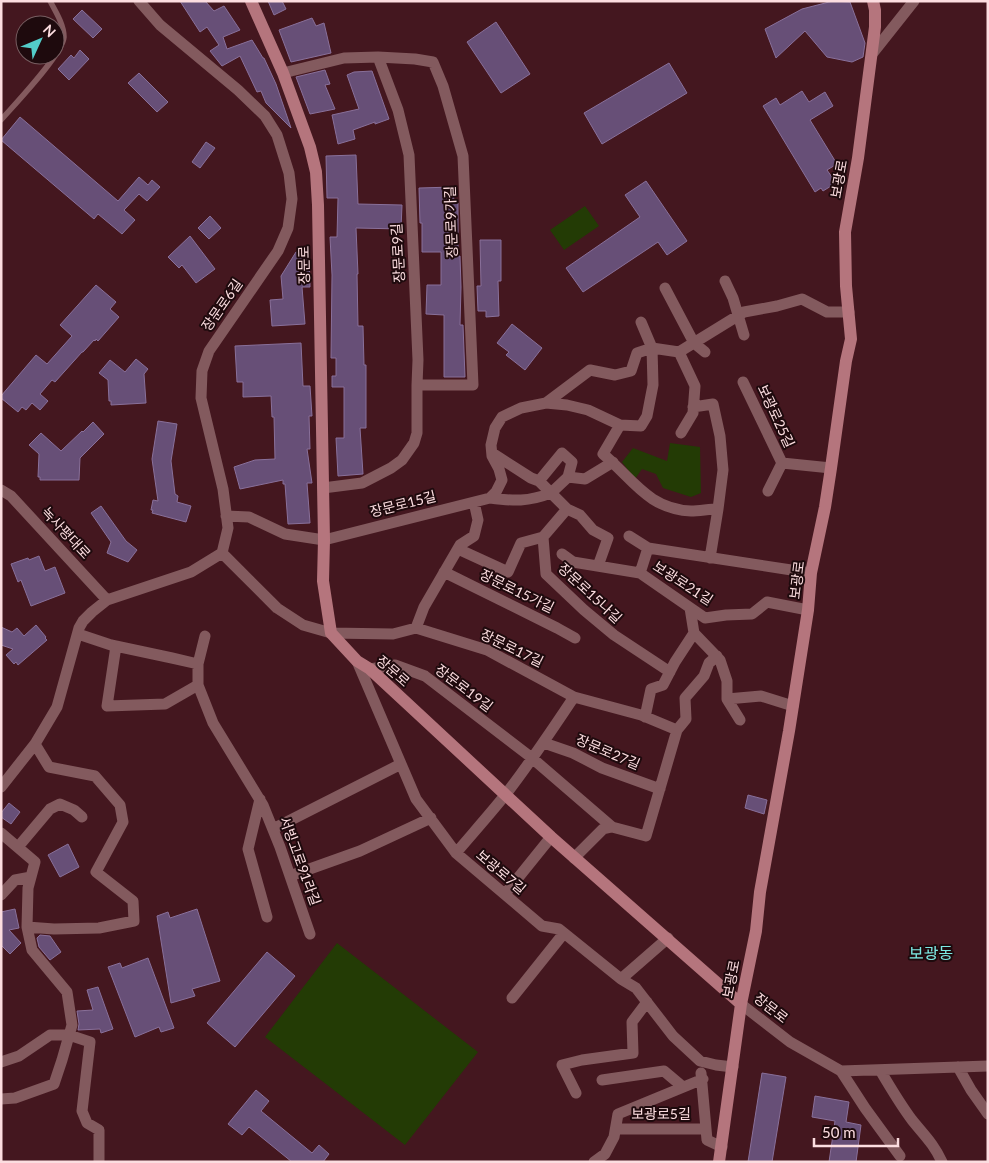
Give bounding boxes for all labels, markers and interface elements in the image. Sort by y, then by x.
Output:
north arrow [15,15,65,65]
text: N [40,21,60,40]
street label: 보광로 [827,158,850,199]
street label: 장문로9가길 [441,185,460,259]
street label: 장문로9길 [387,223,408,283]
street label: 장문로 [295,245,312,284]
street label: 장문로6길 [198,275,246,334]
street label: 보광로25길 [754,381,798,450]
street label: 장문로15길 [368,487,438,520]
street label: 녹사평대로 [38,503,95,562]
street label: 보광로21길 [650,557,716,608]
street label: 장문로15나길 [555,559,626,626]
street label: 보광로 [786,560,807,600]
street label: 장문로15가길 [477,565,557,616]
street label: 장문로17길 [478,625,546,670]
street label: 장문로 [373,652,414,690]
street label: 장문로19길 [432,660,496,715]
street label: 장문로27길 [574,730,643,773]
street label: 서빙고로91라길 [276,814,324,908]
street label: 보광로7길 [473,846,530,897]
district label: 보광동 [909,943,953,962]
street label: 보광로 [718,958,743,999]
street label: 장문로 [751,989,792,1026]
street label: 보광로5길 [631,1105,691,1122]
scale bar [814,1116,898,1148]
text: 50 m [822,1123,856,1141]

